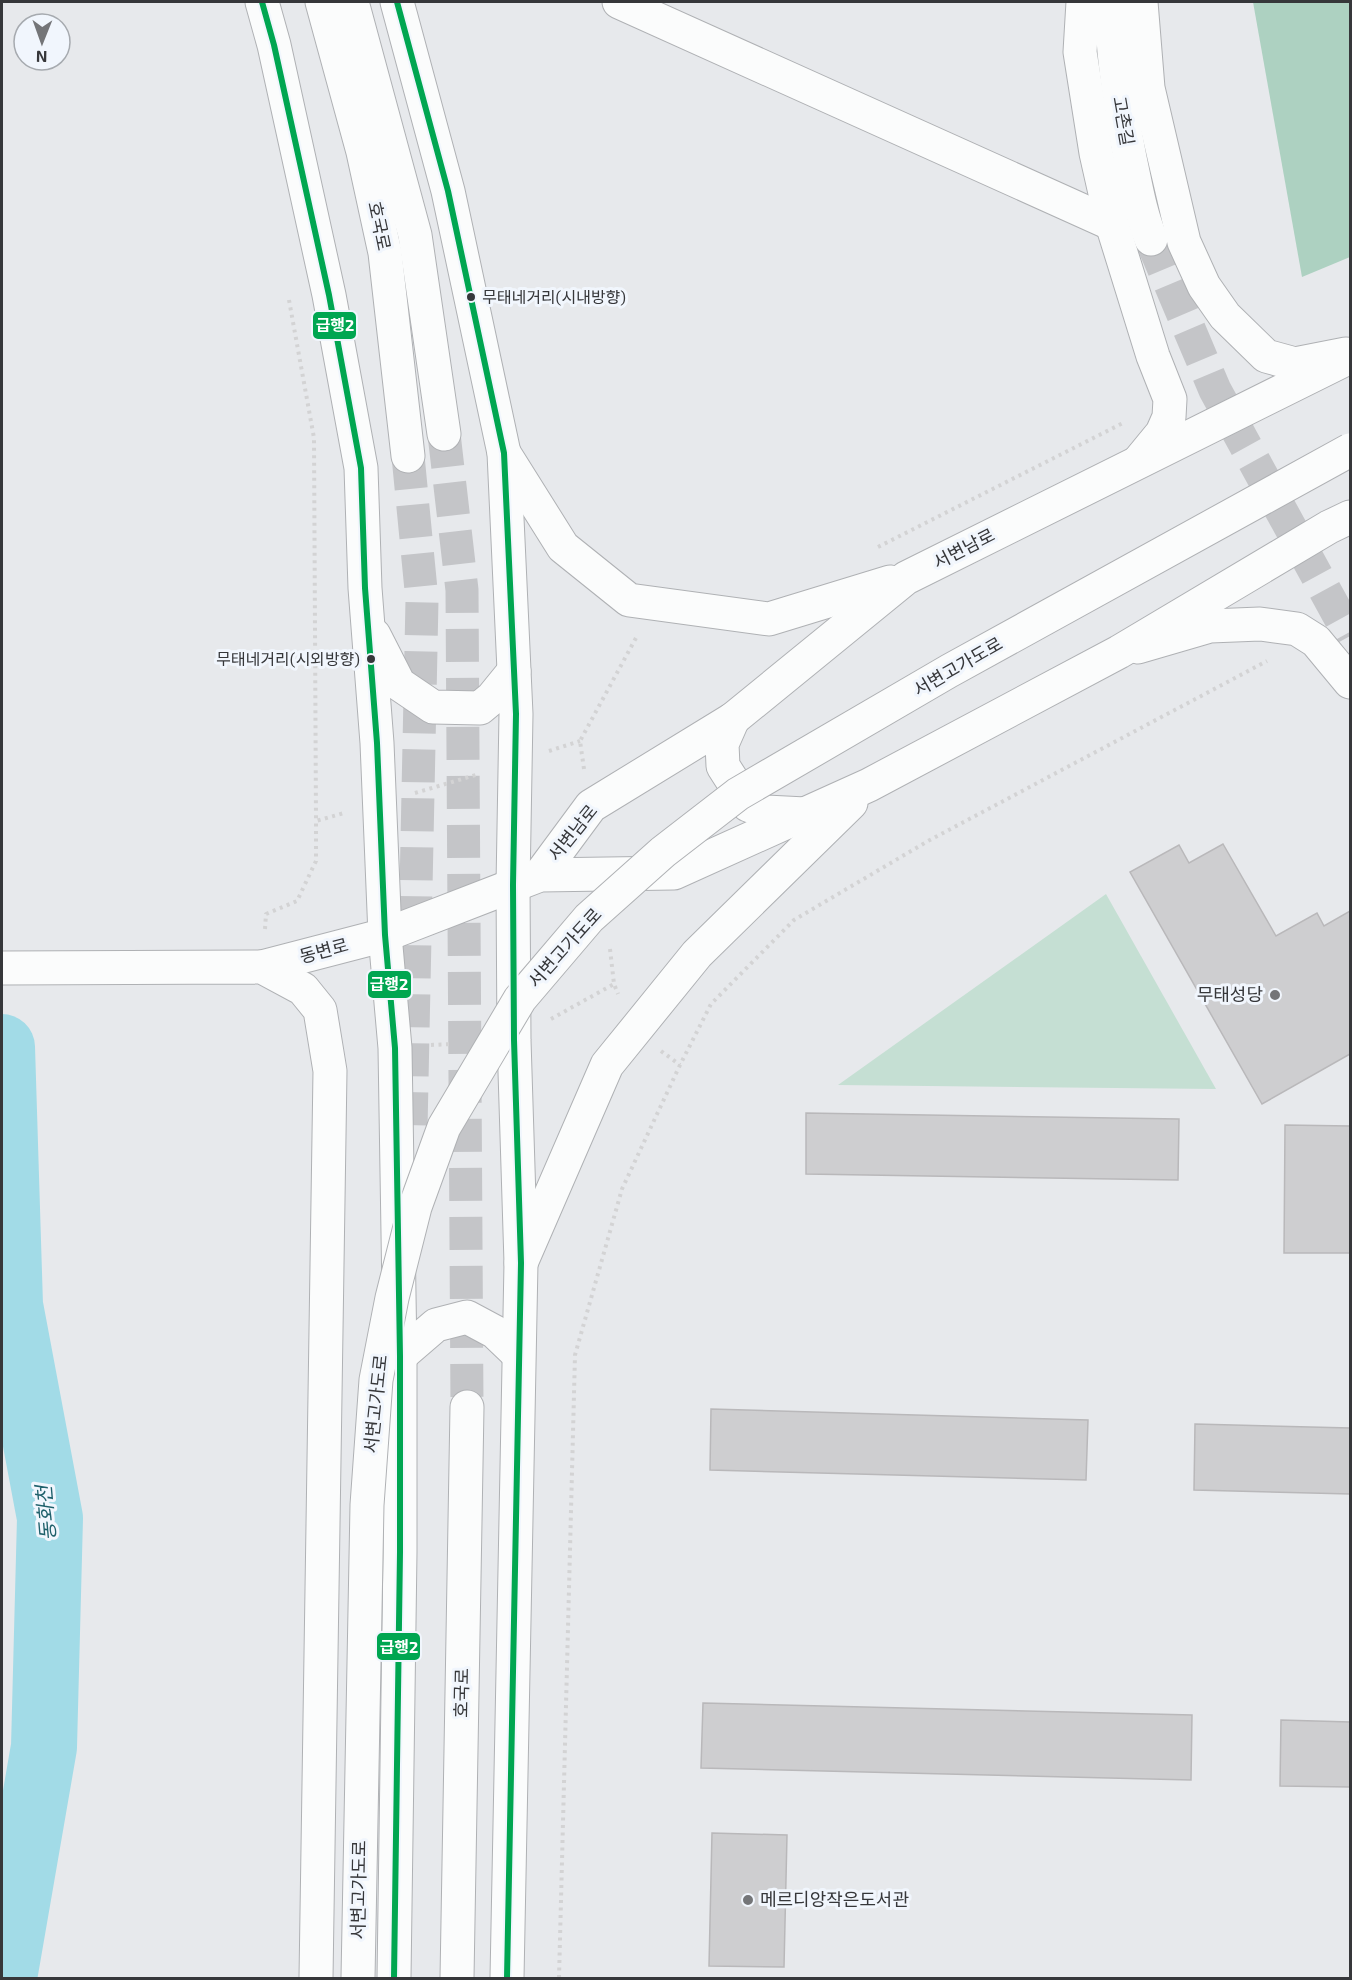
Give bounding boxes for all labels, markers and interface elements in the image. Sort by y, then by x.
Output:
north arrow [12,12,72,72]
text: N [36,48,48,67]
street label: 고촌길 [1109,94,1139,147]
street label: 호국로 [364,199,396,252]
place label: 무태네거리(시내방향) [482,287,626,306]
marker: 무태네거리(시내방향) [465,291,477,303]
line badge: 급행2 [312,311,357,340]
text: 급행2 [316,315,354,334]
street label: 서변남로 [929,523,998,573]
street label: 서변고가도로 [909,632,1006,701]
place label: 무태네거리(시외방향) [216,649,360,668]
marker: 무태네거리(시외방향) [365,653,377,665]
street label: 서변남로 [543,800,602,865]
street label: 서변고가도로 [523,903,606,992]
street label: 동변로 [297,933,351,967]
line badge: 급행2 [367,970,412,999]
text: 급행2 [370,974,408,993]
place label: 무태성당 [1197,983,1263,1005]
marker: 무태성당 [1268,988,1282,1002]
street label: 서변고가도로 [359,1353,391,1454]
water label: 동화천 [30,1482,59,1542]
line badge: 급행2 [376,1632,421,1661]
text: 급행2 [380,1637,418,1656]
street label: 호국로 [450,1668,472,1718]
street label: 서변고가도로 [346,1840,370,1940]
place label: 메르디앙작은도서관 [760,1888,909,1910]
marker: 메르디앙작은도서관 [741,1893,755,1907]

